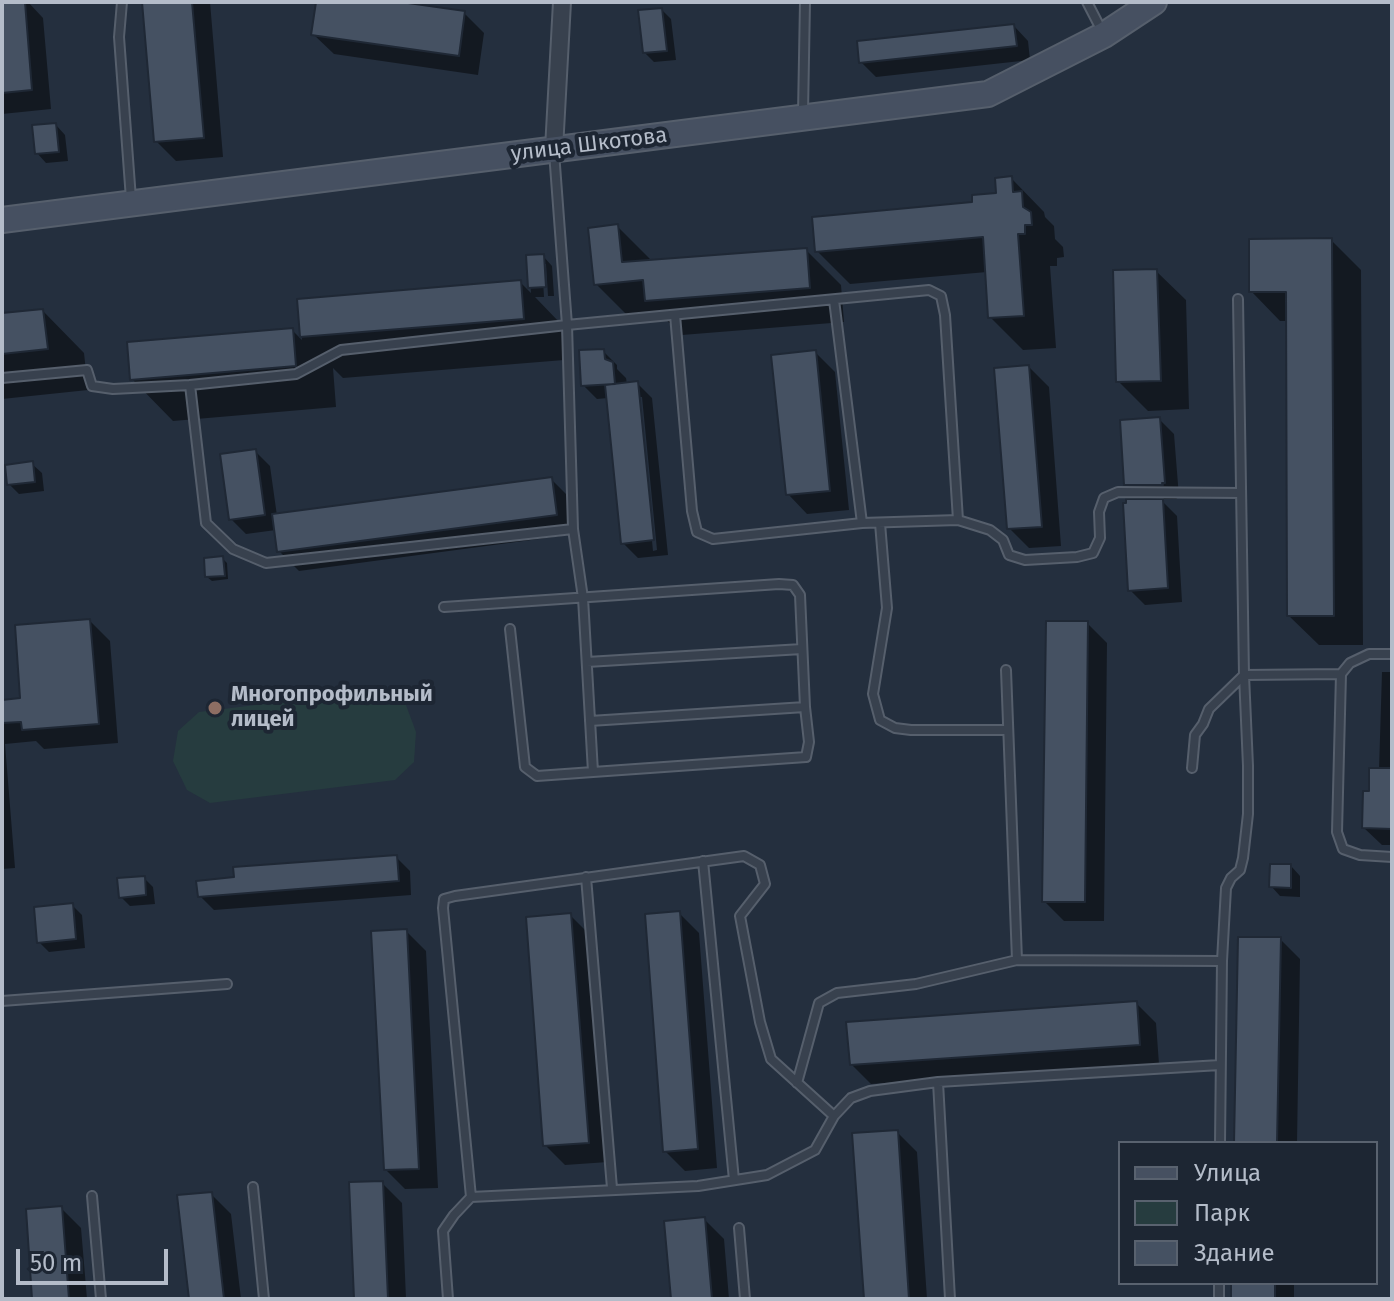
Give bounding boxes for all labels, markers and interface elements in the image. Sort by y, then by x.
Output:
street label: улица Шкотова [509,122,669,168]
place label: Многопрофильный лицей [231,682,433,734]
marker: Многопрофильный лицей [206,699,224,717]
legend [1118,1141,1378,1285]
text: Улица [1194,1159,1261,1187]
text: Парк [1194,1199,1250,1227]
scale bar [20,1233,172,1283]
text: Здание [1194,1239,1275,1267]
text: 50 m [30,1249,82,1277]

